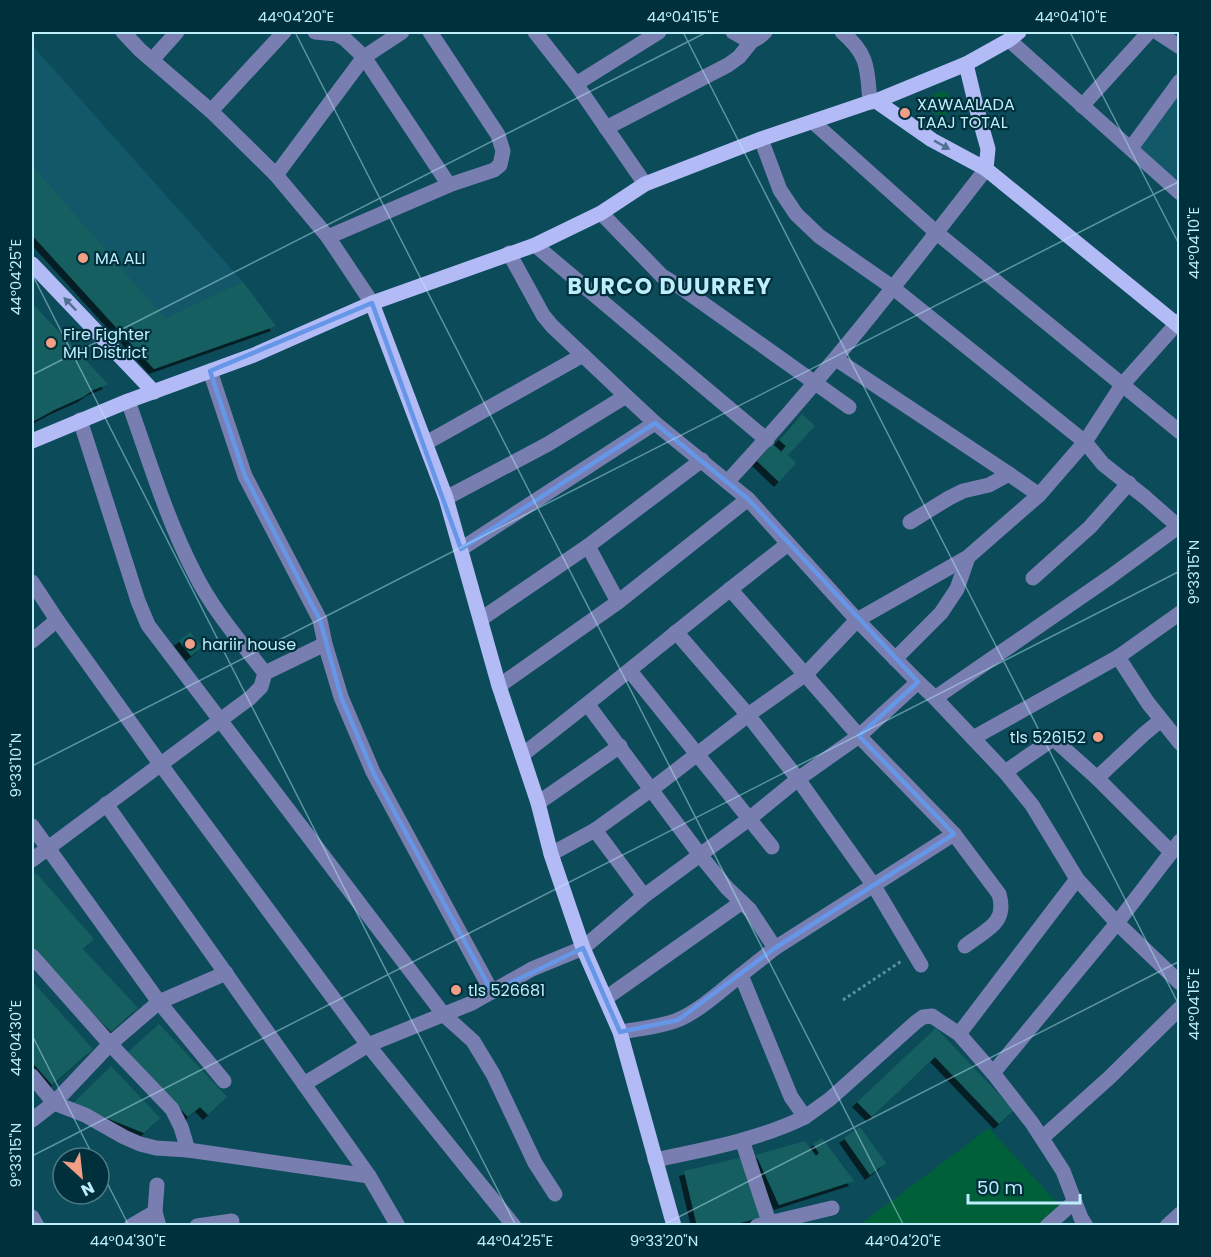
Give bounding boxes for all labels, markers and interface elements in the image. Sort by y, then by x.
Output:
text: 44°04'20"E [258,6,334,27]
text: 44°04'15"E [647,6,719,27]
text: 44°04'10"E [1035,6,1107,27]
place label: XAWAALADA TAAJ TOTAL [917,93,1015,134]
marker: XAWAALADA TAAJ TOTAL [898,106,912,120]
one-way arrow [934,140,951,150]
text: 44°04'10"E [1183,207,1204,279]
text: 44°04'25"E [5,239,26,315]
place label: MA ALI [95,247,145,270]
marker: MA ALI [76,251,90,265]
district label: BURCO DUURREY [568,271,772,302]
one-way arrow [64,298,78,312]
place label: Fire Fighter MH District [63,323,150,364]
marker: Fire Fighter MH District [44,336,58,350]
text: 9°33'15"N [1183,540,1204,604]
place label: hariir house [202,633,296,656]
marker: hariir house [183,637,197,651]
place label: tls 526152 [1010,726,1086,749]
marker: tls 526152 [1091,730,1105,744]
text: 9°33'10"N [5,733,26,797]
text: 44°04'15"E [1183,968,1204,1040]
place label: tls 526681 [468,979,545,1002]
marker: tls 526681 [449,983,463,997]
text: 44°04'30"E [5,1000,26,1076]
text: 9°33'15"N [5,1123,26,1187]
north arrow [51,1146,111,1206]
scale bar [968,1167,1080,1205]
text: 50 m [977,1175,1023,1200]
text: N [77,1176,98,1202]
text: 44°04'30"E [90,1230,166,1251]
text: 44°04'25"E [477,1230,553,1251]
text: 9°33'20"N [630,1230,698,1251]
text: 44°04'20"E [865,1230,941,1251]

